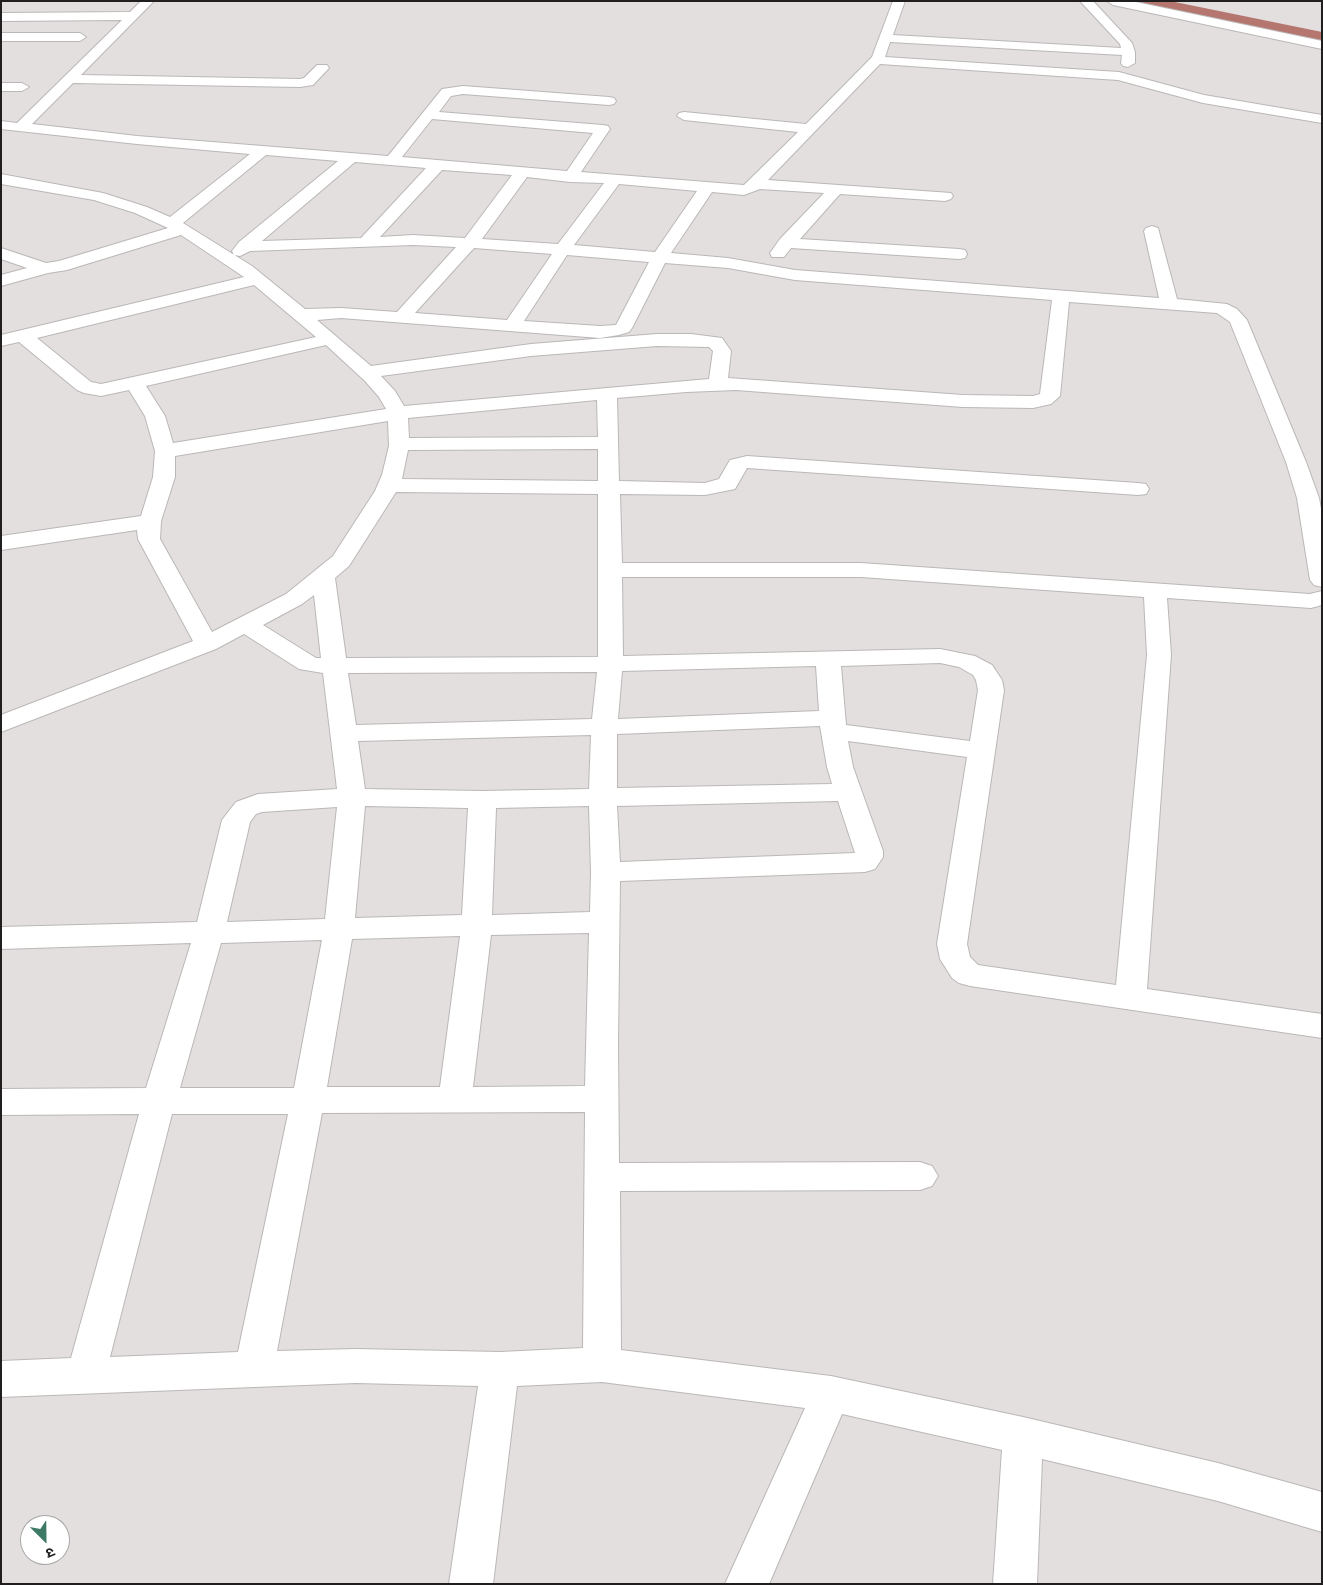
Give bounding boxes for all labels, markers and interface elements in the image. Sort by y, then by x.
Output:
north arrow [20,1515,70,1565]
text: उ [43,1543,58,1563]

